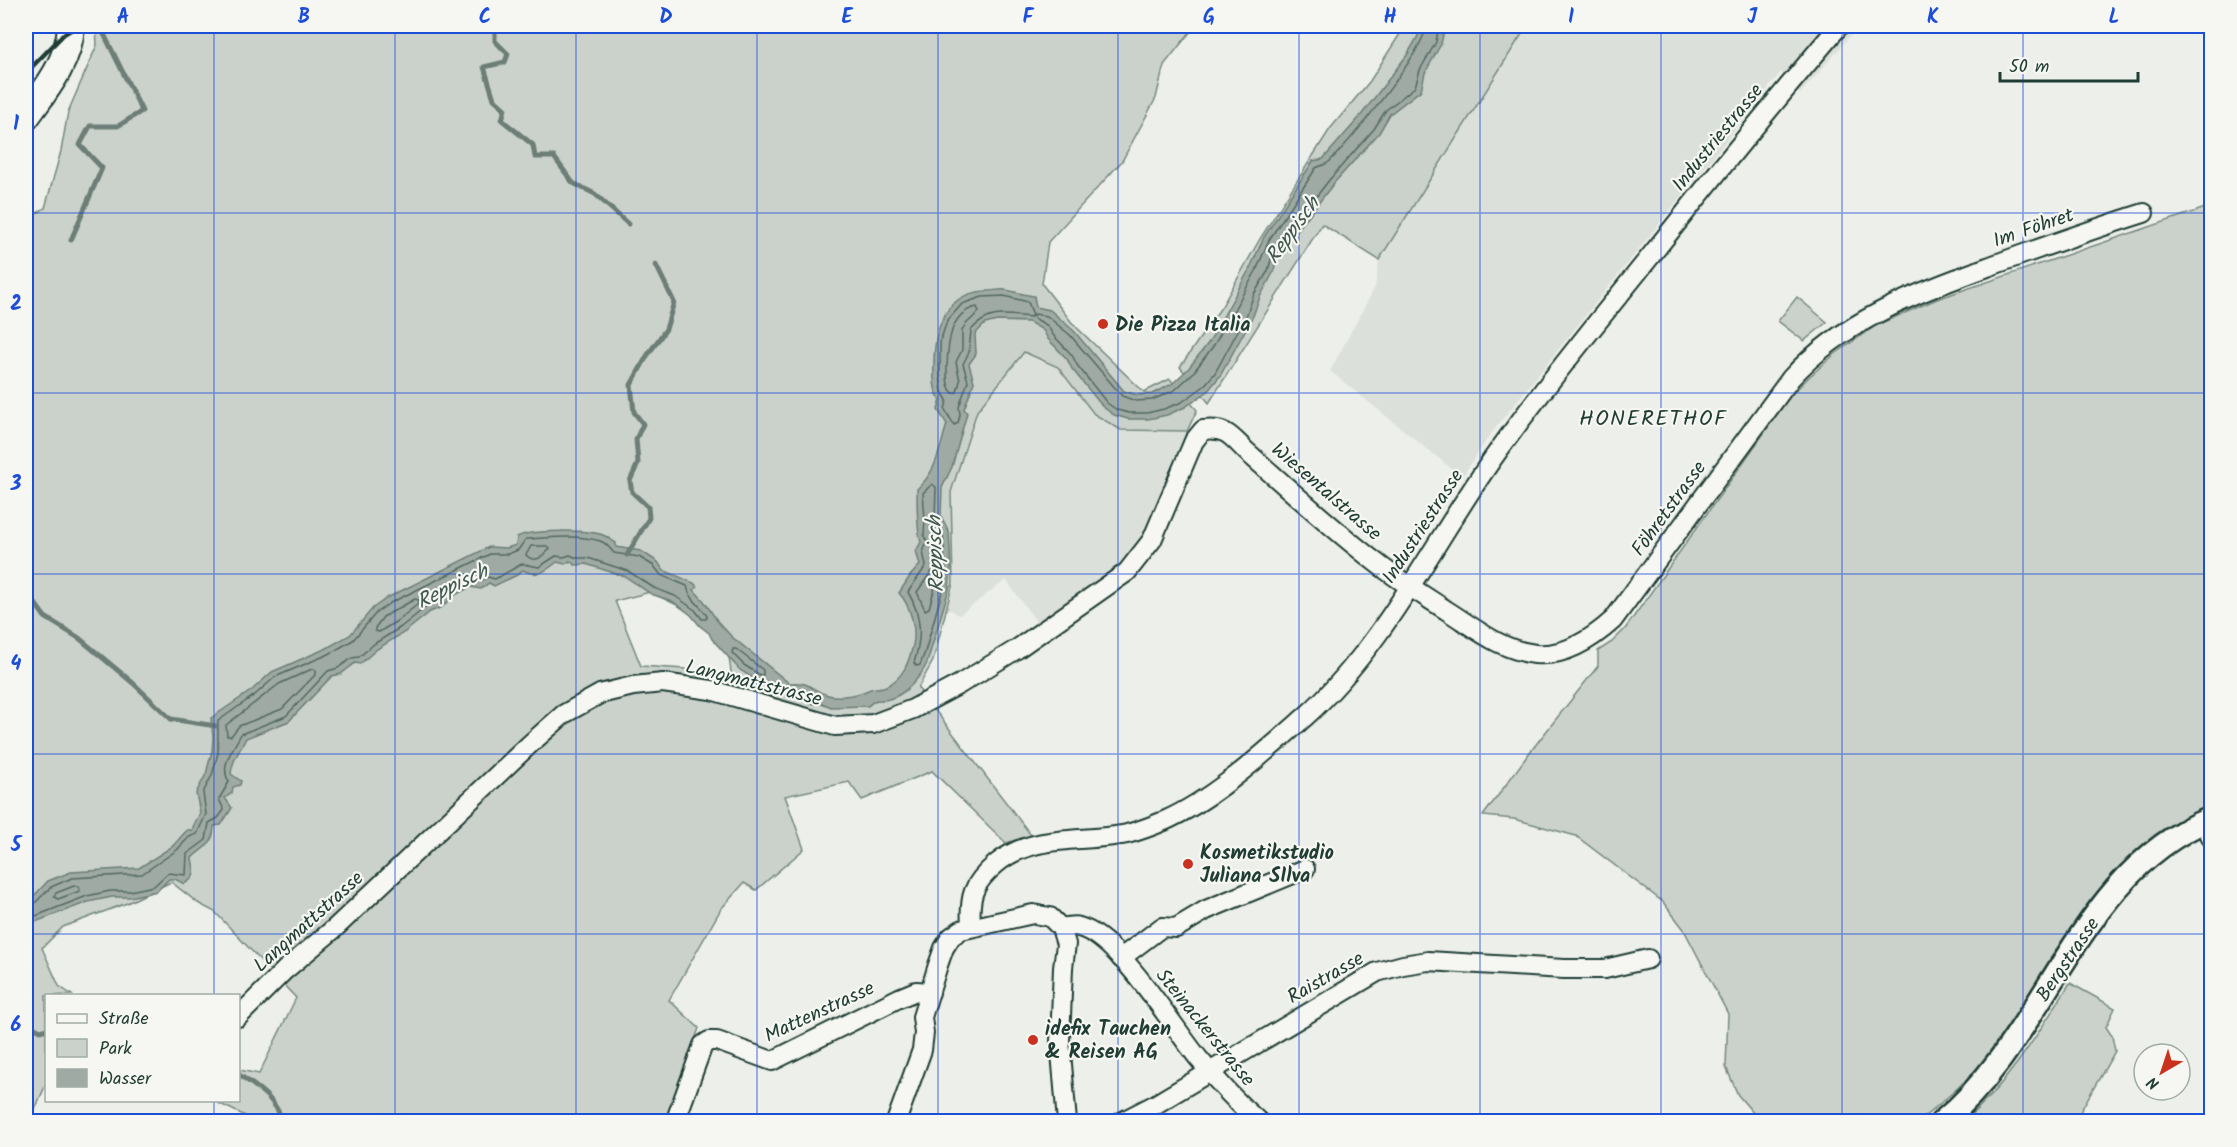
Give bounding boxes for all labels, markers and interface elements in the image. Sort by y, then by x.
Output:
text: A [117,2,129,34]
text: B [298,2,310,34]
text: C [479,2,491,34]
text: D [659,2,673,34]
text: E [841,2,853,34]
text: F [1023,2,1035,34]
text: G [1203,2,1215,34]
text: H [1383,2,1397,34]
text: I [1568,2,1574,34]
text: J [1747,2,1758,34]
text: K [1927,2,1939,34]
text: L [2109,2,2119,34]
scale bar [2000,45,2138,83]
text: 50 m [2009,53,2049,82]
street label: Industriestrasse [1665,77,1772,199]
text: 1 [13,109,19,141]
water label: Reppisch [1257,189,1330,271]
street label: Im Föhret [1989,200,2079,258]
text: 2 [10,289,22,321]
place label: Die Pizza Italia [1115,310,1250,342]
marker: Die Pizza Italia [1096,317,1110,331]
district label: HONERETHOF [1579,402,1727,437]
street label: Wiesentalstrasse [1263,435,1388,550]
street label: Föhretstrasse [1624,455,1715,564]
street label: Industriestrasse [1374,463,1473,591]
text: 3 [10,469,22,501]
water label: Reppisch [919,513,954,593]
water label: Reppisch [411,555,496,619]
text: 4 [11,649,22,681]
street label: Langmattstrasse [682,652,825,716]
text: 5 [10,830,23,862]
place label: Kosmetikstudio Juliana SIlva [1200,838,1334,893]
marker: Kosmetikstudio Juliana SIlva [1181,857,1195,871]
street label: Langmattstrasse [247,864,372,981]
street label: Bergstrasse [2029,911,2109,1009]
street label: Raistrasse [1282,944,1370,1014]
street label: Steinackerstrasse [1147,962,1262,1094]
street label: Mattenstrasse [759,973,880,1052]
legend [45,994,240,1102]
text: Straße [99,1005,149,1034]
text: 6 [11,1010,22,1042]
place label: idefix Tauchen & Reisen AG [1045,1014,1171,1069]
marker: idefix Tauchen & Reisen AG [1026,1033,1040,1047]
text: Park [99,1035,132,1064]
north arrow [2132,1042,2192,1102]
text: Wasser [99,1065,152,1094]
text: N [2142,1070,2165,1095]

